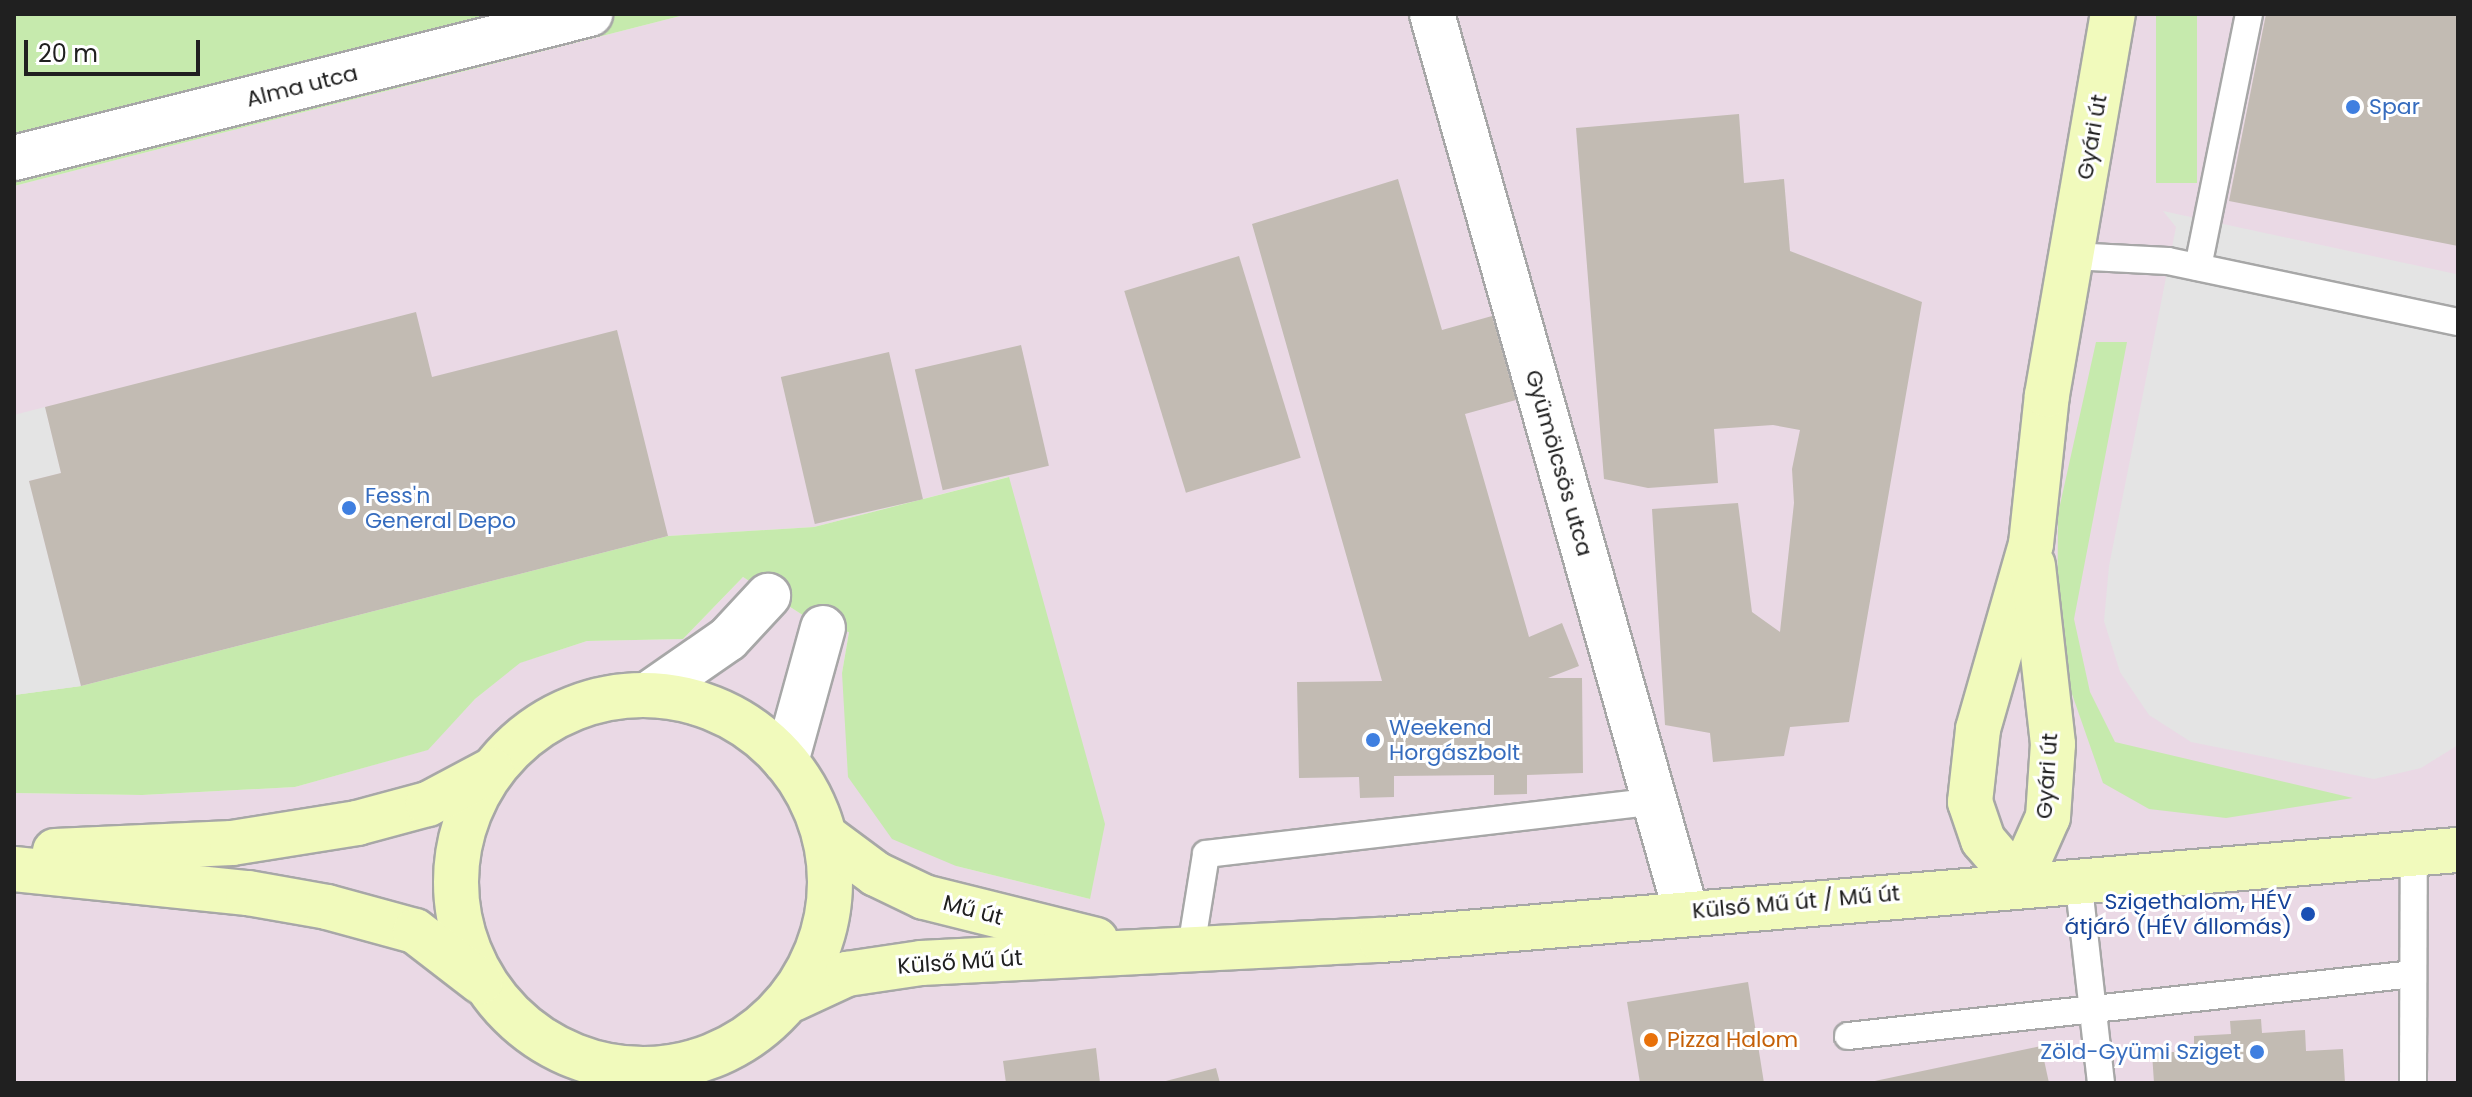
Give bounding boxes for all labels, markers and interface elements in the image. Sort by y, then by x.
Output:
scale bar [28,24,204,74]
text: 20 m [38,37,98,70]
street label: Alma utca [244,59,360,113]
street label: Gyári út [2072,92,2112,182]
place label: Spar [2369,94,2420,120]
marker: Spar [2344,98,2362,116]
street label: Gyümölcsös utca [1520,367,1598,559]
place label: Fess'n General Depo [365,482,516,534]
marker: Fess'n General Depo [340,499,358,517]
place label: Weekend Horgászbolt [1389,714,1520,766]
marker: Weekend Horgászbolt [1364,731,1382,749]
street label: Gyári út [2031,732,2063,820]
street label: Külső Mű út / Mű út [1691,880,1901,924]
place label: Szigethalom, HÉV átjáró (HÉV állomás) [2065,888,2292,940]
street label: Mű út [940,889,1006,931]
marker: Szigethalom, HÉV átjáró (HÉV állomás) [2299,905,2317,923]
street label: Külső Mű út [897,944,1023,980]
place label: Pizza Halom [1667,1027,1798,1053]
marker: Pizza Halom [1642,1031,1660,1049]
place label: Zöld-Gyümi Sziget [2040,1039,2241,1065]
marker: Zöld-Gyümi Sziget [2248,1043,2266,1061]

